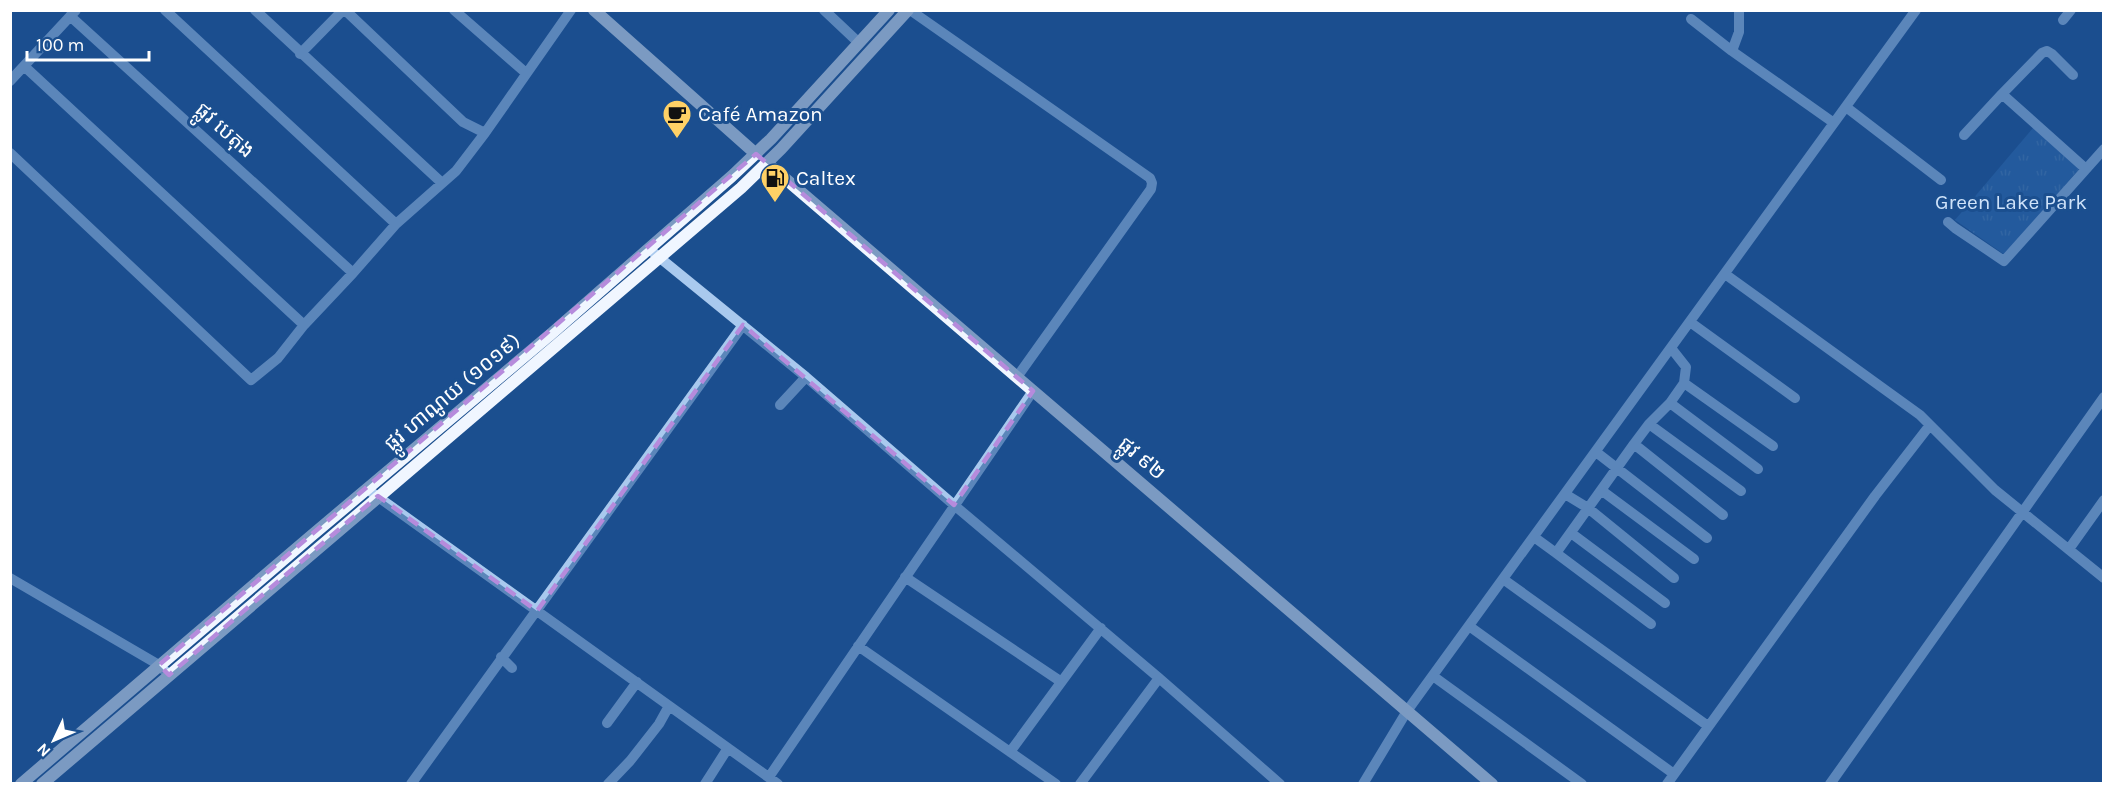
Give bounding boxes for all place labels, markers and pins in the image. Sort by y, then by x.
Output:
cafe icon: Café Amazon [661,98,693,140]
place label: Café Amazon [698,102,823,126]
fuel station icon: Caltex [759,162,791,204]
place label: Caltex [796,166,856,190]

